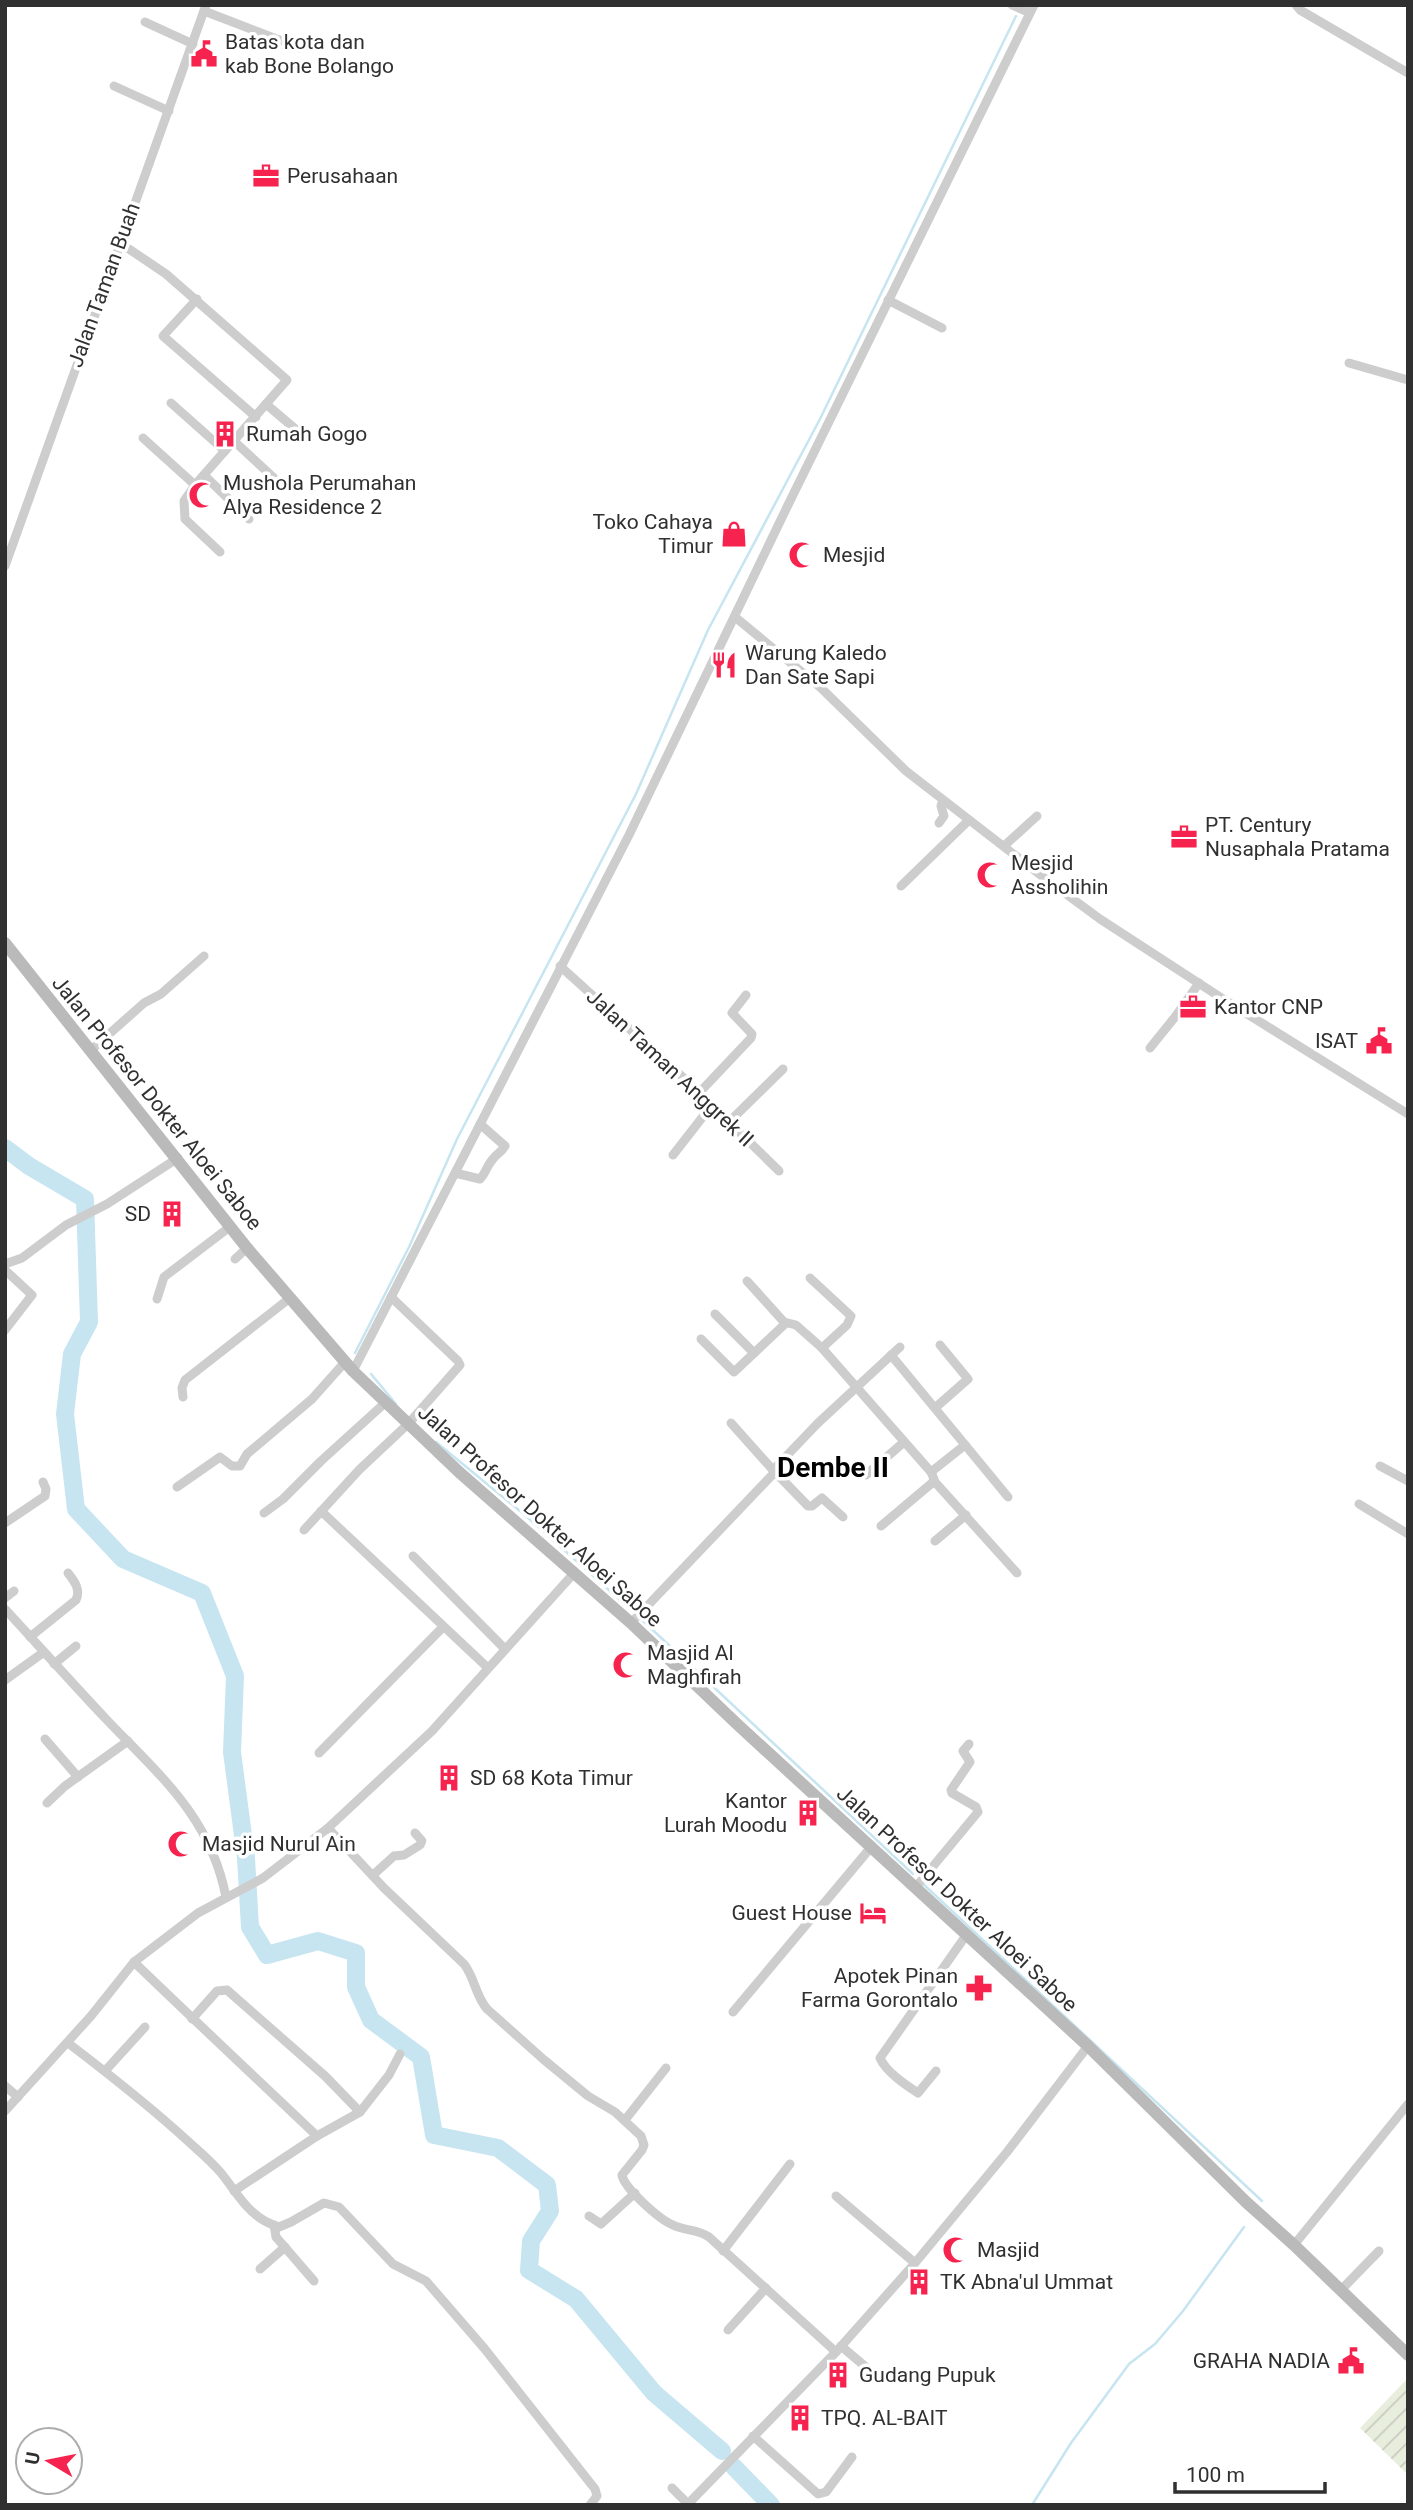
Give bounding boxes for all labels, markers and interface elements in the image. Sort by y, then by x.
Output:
place label: Batas kota dan kab Bone Bolango [225,30,394,78]
public building icon: Batas kota dan kab Bone Bolango [189,39,219,69]
office icon: Perusahaan [251,161,281,191]
place label: Perusahaan [287,164,398,188]
street label: Jalan Taman Buah [63,200,145,370]
building icon: Rumah Gogo [210,419,240,449]
place label: Rumah Gogo [246,422,367,446]
place label: Mushola Perumahan Alya Residence 2 [223,471,416,519]
mosque icon: Mushola Perumahan Alya Residence 2 [187,480,217,510]
place label: Toko Cahaya Timur [593,510,713,558]
shop icon: Toko Cahaya Timur [719,519,749,549]
mosque icon: Mesjid [787,540,817,570]
place label: Mesjid [823,543,885,567]
place label: Warung Kaledo Dan Sate Sapi [745,641,887,689]
restaurant icon: Warung Kaledo Dan Sate Sapi [709,650,739,680]
place label: PT. Century Nusaphala Pratama [1205,813,1390,861]
office icon: PT. Century Nusaphala Pratama [1169,822,1199,852]
place label: Mesjid Assholihin [1011,851,1108,899]
mosque icon: Mesjid Assholihin [975,860,1005,890]
street label: Jalan Profesor Dokter Aloei Saboe [47,971,267,1235]
street label: Jalan Taman Anggrek II [582,984,758,1152]
office icon: Kantor CNP [1178,992,1208,1022]
place label: Kantor CNP [1214,995,1323,1019]
public building icon: ISAT [1364,1026,1394,1056]
place label: ISAT [1315,1029,1358,1053]
building icon: SD [157,1199,187,1229]
place label: SD [125,1202,151,1226]
street label: Jalan Profesor Dokter Aloei Saboe [413,1400,667,1632]
district label: Dembe II [777,1451,889,1484]
place label: Masjid Al Maghfirah [647,1641,741,1689]
mosque icon: Masjid Al Maghfirah [611,1650,641,1680]
building icon: SD 68 Kota Timur [434,1763,464,1793]
place label: SD 68 Kota Timur [470,1766,633,1790]
street label: Jalan Profesor Dokter Aloei Saboe [832,1781,1082,2017]
place label: Kantor Lurah Moodu [664,1789,787,1837]
building icon: Kantor Lurah Moodu [793,1798,823,1828]
mosque icon: Masjid Nurul Ain [166,1829,196,1859]
place label: Masjid Nurul Ain [202,1832,356,1856]
hotel icon: Guest House [858,1898,888,1928]
place label: Guest House [732,1901,852,1925]
place label: Apotek Pinan Farma Gorontalo [801,1964,958,2012]
pharmacy icon: Apotek Pinan Farma Gorontalo [964,1973,994,2003]
mosque icon: Masjid [941,2235,971,2265]
place label: Masjid [977,2238,1040,2262]
building icon: TK Abna'ul Ummat [904,2267,934,2297]
place label: TK Abna'ul Ummat [940,2270,1113,2294]
public building icon: GRAHA NADIA [1336,2346,1366,2376]
place label: GRAHA NADIA [1193,2349,1330,2373]
building icon: Gudang Pupuk [823,2360,853,2390]
place label: Gudang Pupuk [859,2363,996,2387]
building icon: TPQ. AL-BAIT [785,2403,815,2433]
place label: TPQ. AL-BAIT [821,2406,948,2430]
north arrow [14,2426,84,2496]
text: U [20,2450,45,2466]
scale bar [1175,2450,1326,2494]
text: 100 m [1186,2463,1245,2487]

